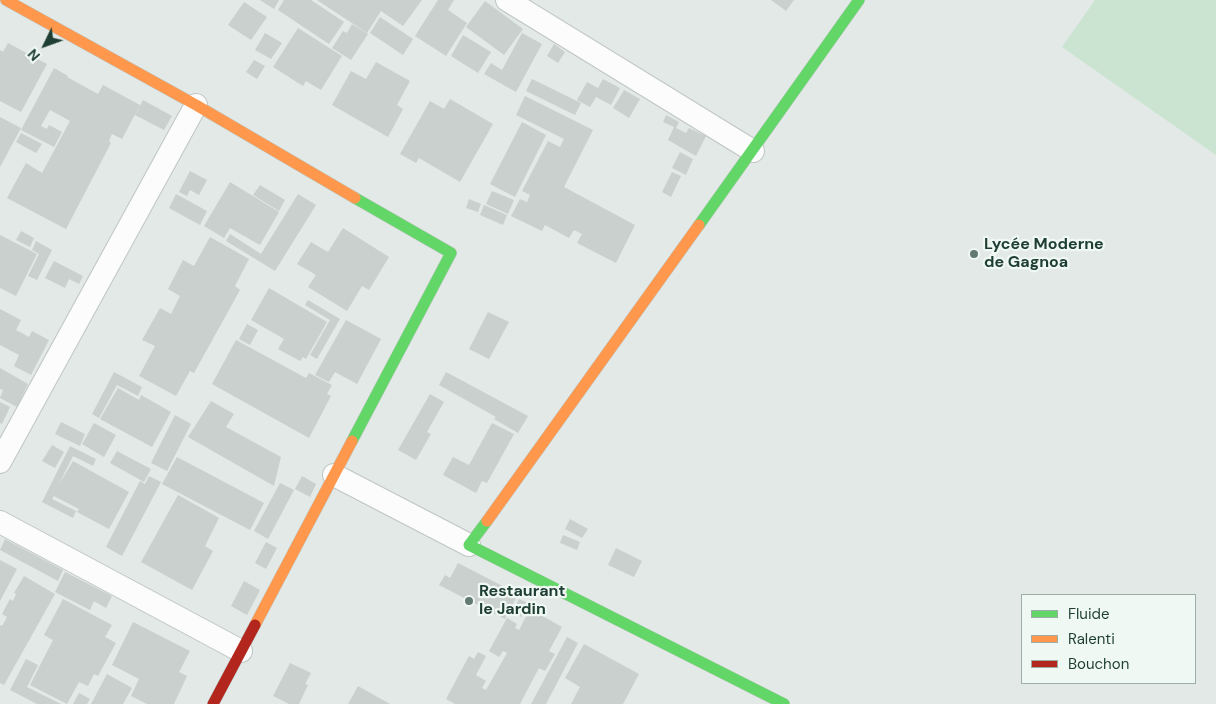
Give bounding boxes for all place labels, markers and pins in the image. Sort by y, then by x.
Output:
place label: Lycée Moderne de Gagnoa [984,235,1104,273]
marker: Lycée Moderne de Gagnoa [968,248,980,260]
place label: Restaurant le Jardin [479,582,565,620]
marker: Restaurant le Jardin [463,595,475,607]

